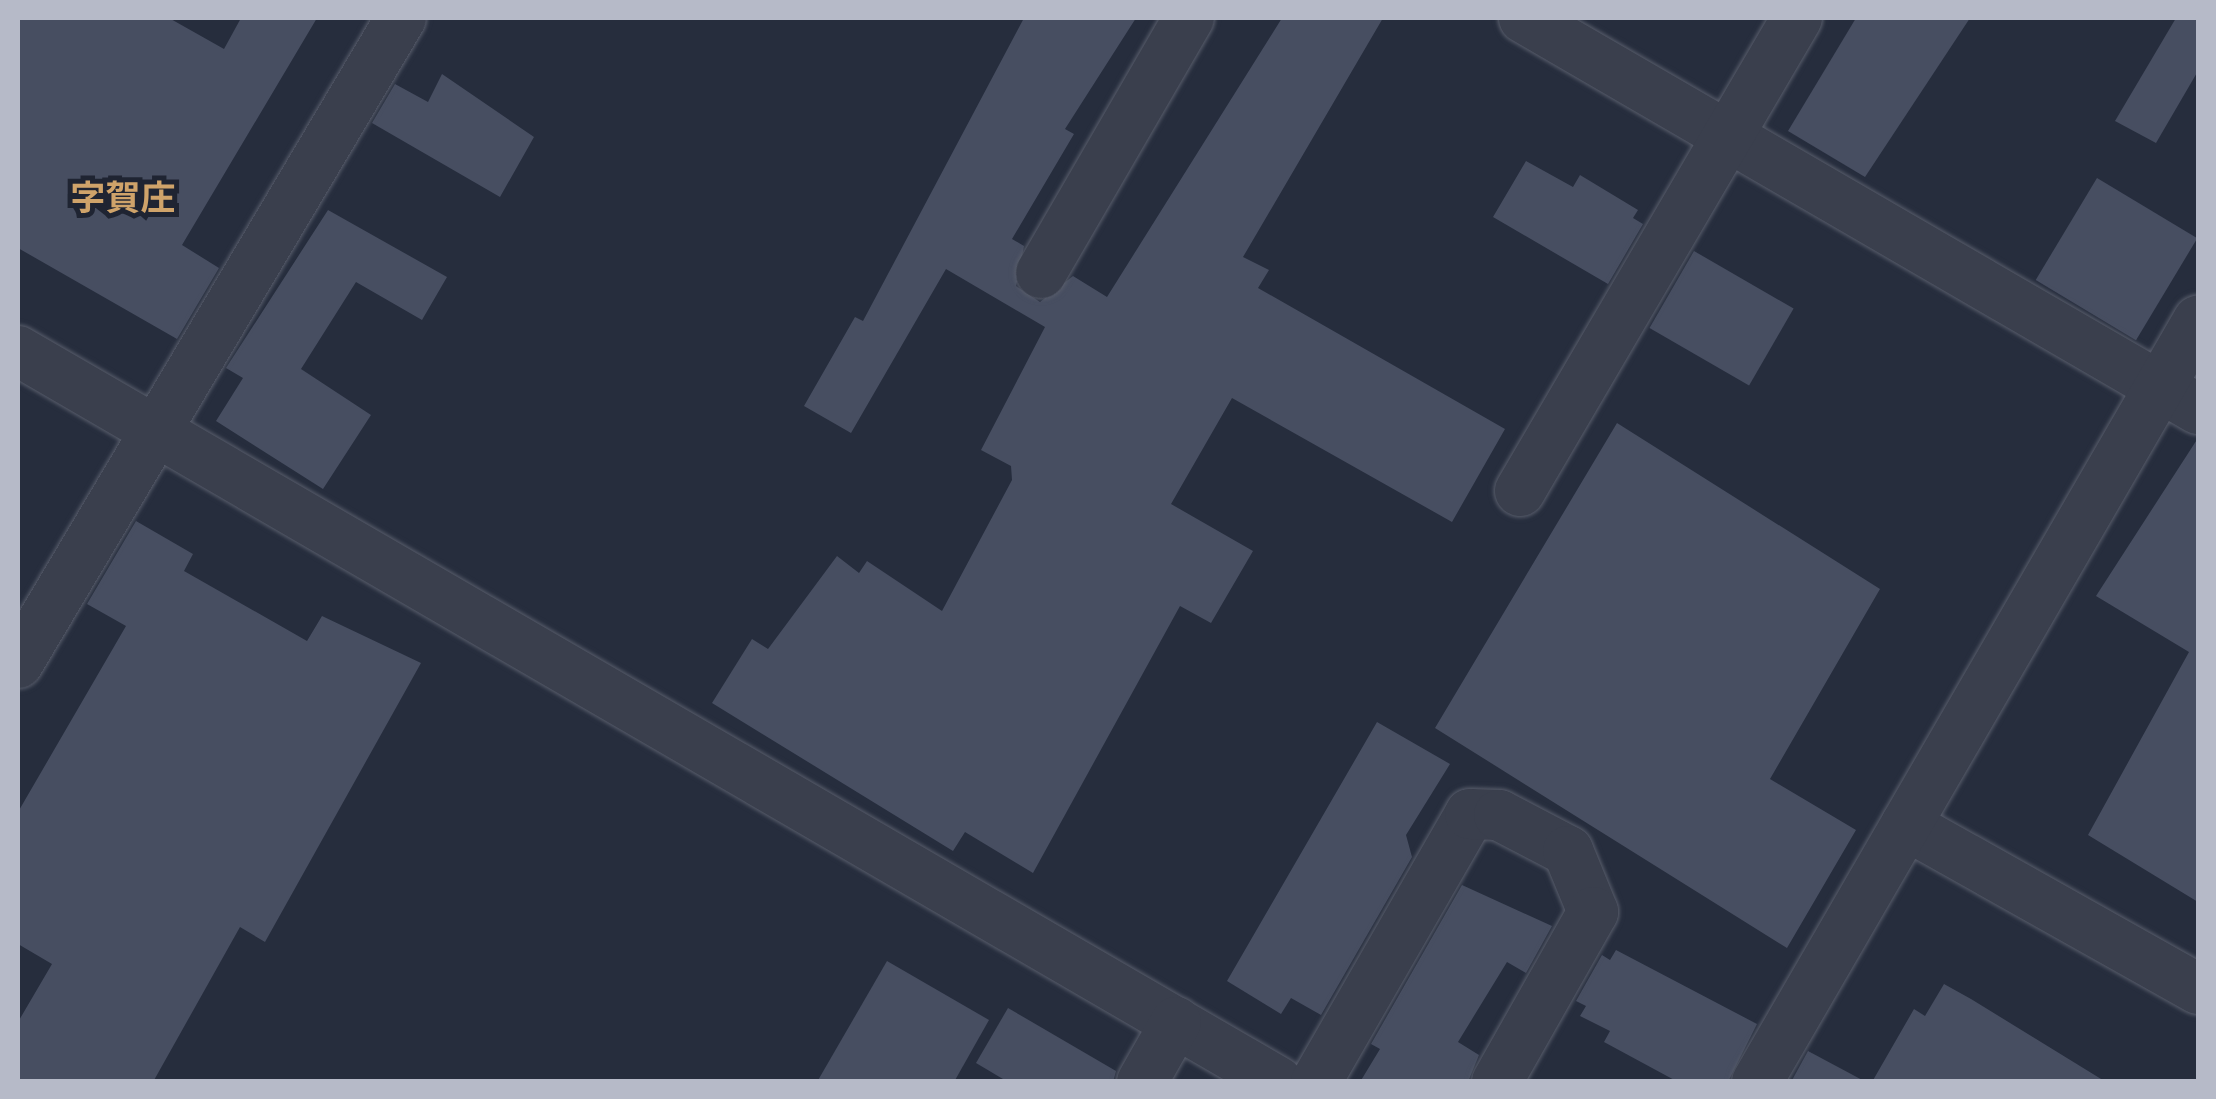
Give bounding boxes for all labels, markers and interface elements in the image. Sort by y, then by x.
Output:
district label: 字賀庄 [71,175,175,217]

